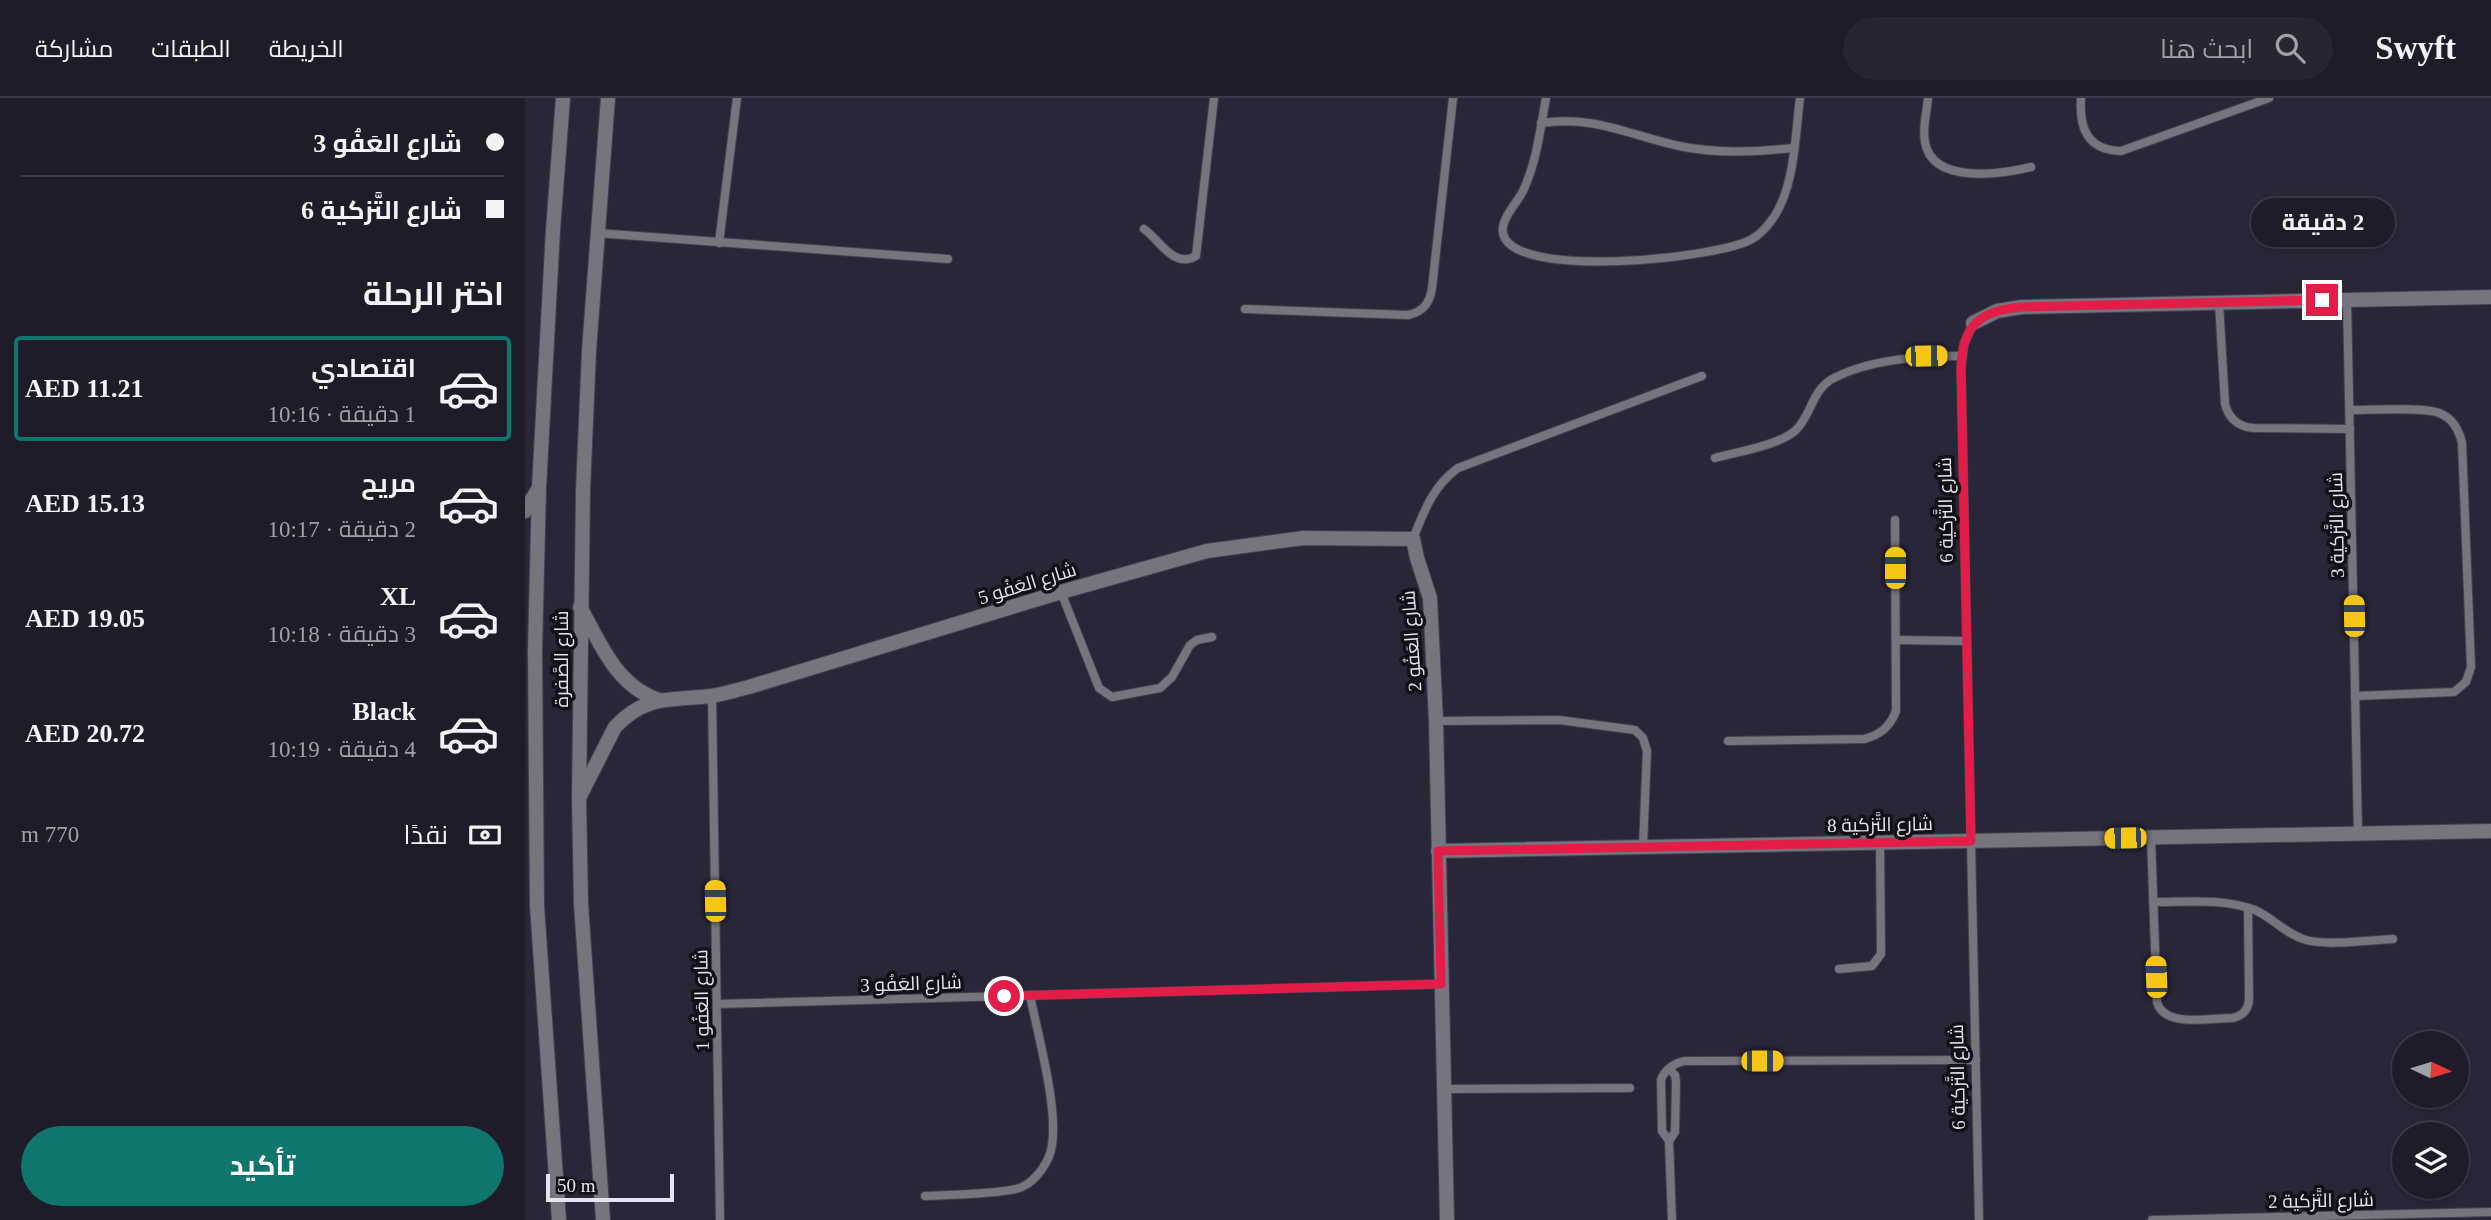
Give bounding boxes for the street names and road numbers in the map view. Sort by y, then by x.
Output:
street label: شارع التَّزكية 6 [1933,457,1960,563]
street label: شارع التَّزكية 3 [2324,472,2351,578]
street label: شارع العَفُو 5 [976,559,1080,611]
street label: شارع العَفُو 2 [1397,589,1429,692]
street label: شارع الصَّفرة [551,610,575,708]
street label: شارع التَّزكية 8 [1827,812,1933,839]
street label: شارع العَفُو 1 [690,949,716,1051]
street label: شارع العَفُو 3 [860,971,962,999]
street label: شارع التَّزكية 6 [1945,1024,1972,1130]
street label: شارع التَّزكية 2 [2268,1188,2374,1215]

